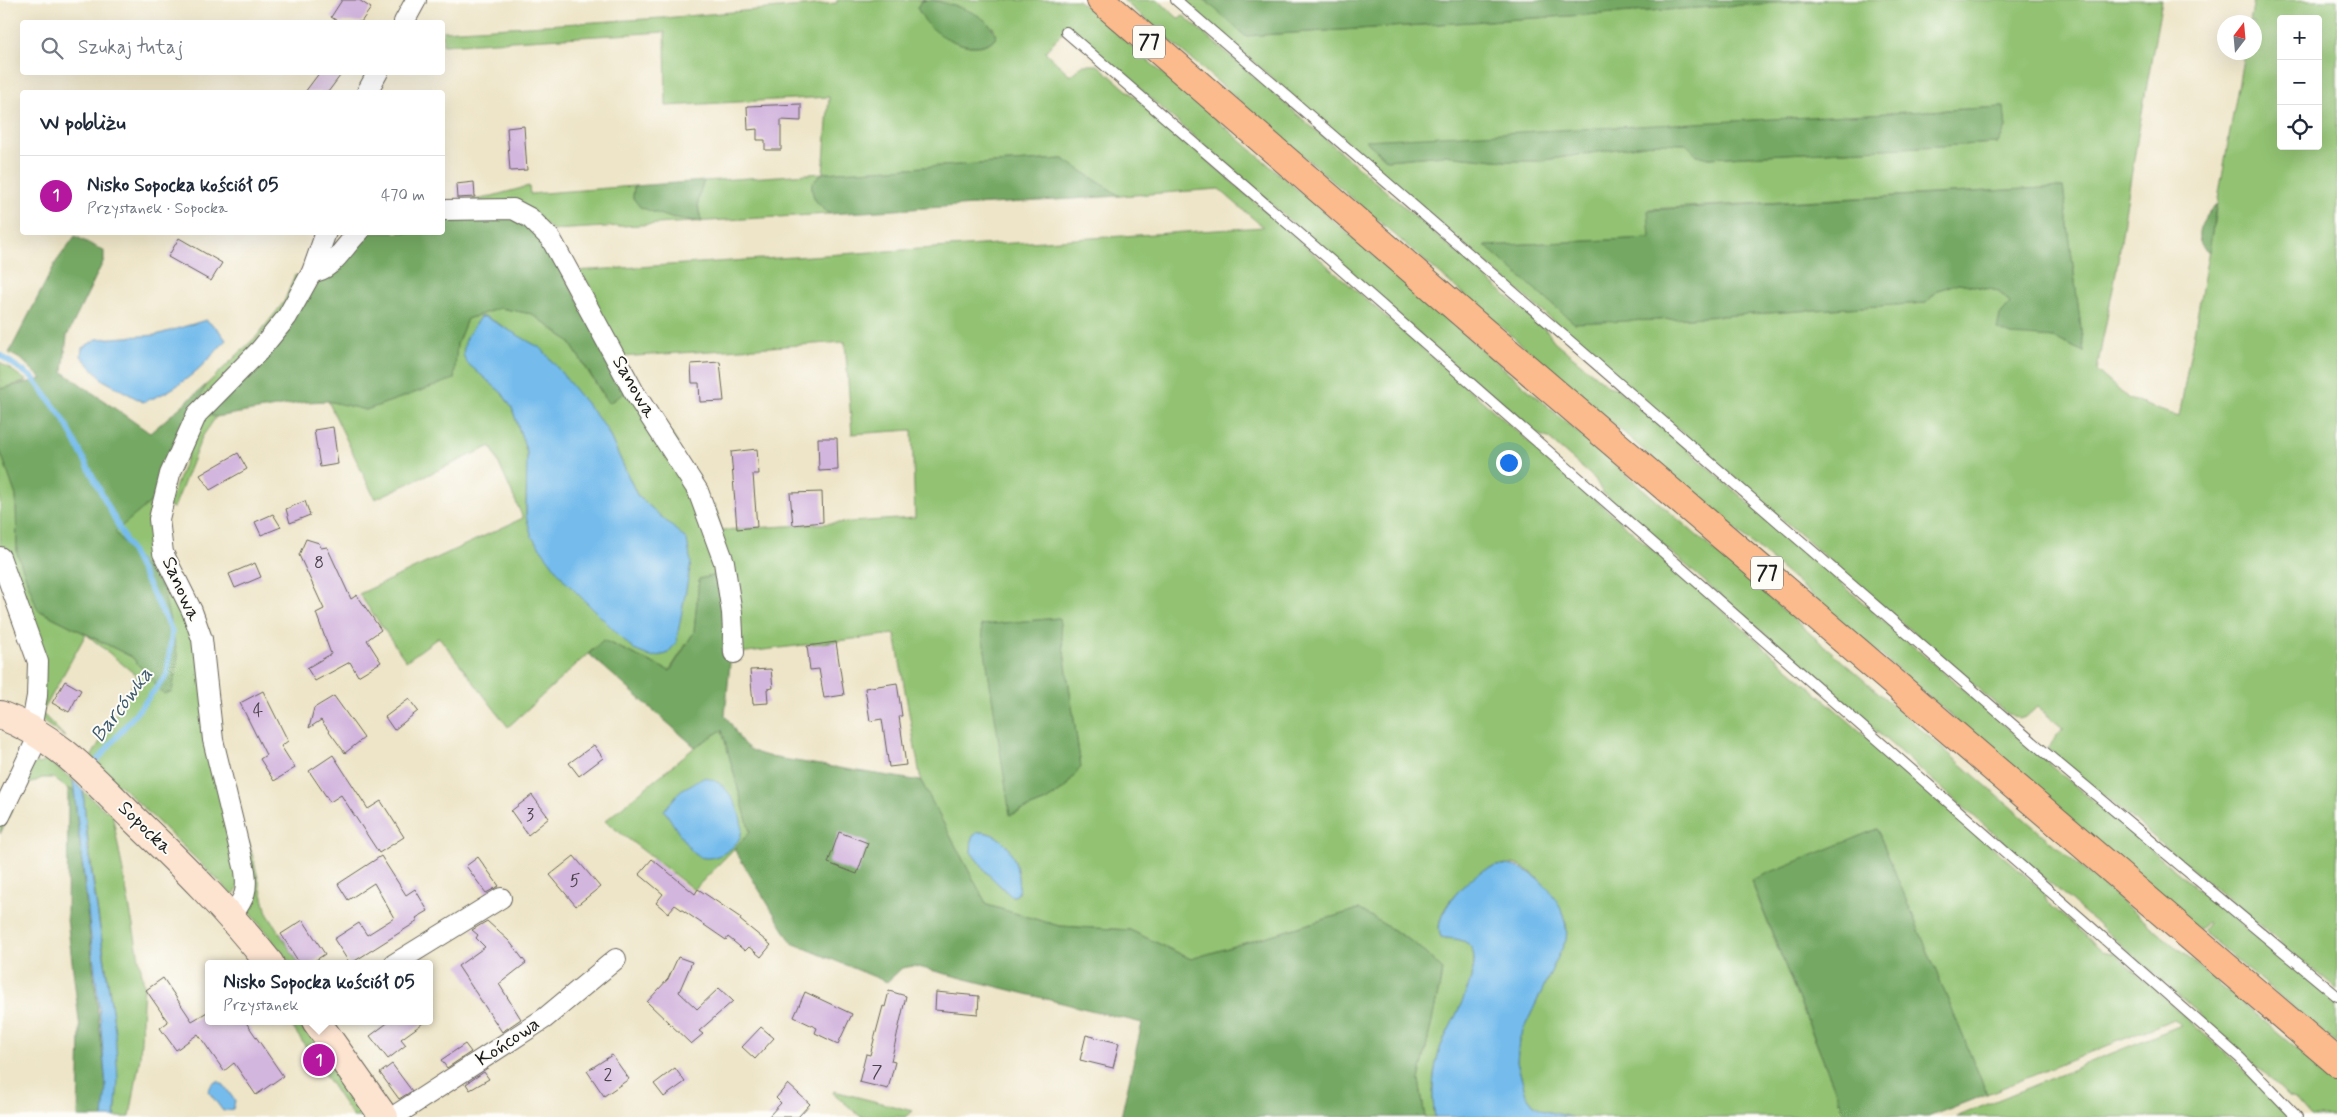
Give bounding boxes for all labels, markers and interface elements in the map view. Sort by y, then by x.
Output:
north arrow [2217,15,2262,60]
map controls [2277,15,2322,150]
button: + [2277,15,2322,60]
search box [20,20,445,75]
road number: 77 [1133,26,1165,58]
icon: search [38,34,66,62]
text: Szukaj tutaj [78,35,183,60]
button: − [2277,60,2322,105]
button: locate [2277,105,2322,150]
text: W pobliżu [40,109,126,137]
text: Nisko Sopocka kościół 05 [87,173,278,198]
text: 1 [52,185,60,206]
text: 470 m [381,185,425,206]
text: Przystanek · Sopocka [87,198,228,219]
street label: Sanowa [605,351,663,424]
your location [1496,450,1522,476]
house number: 8 [314,551,324,575]
street label: Sanowa [155,552,208,626]
road number: 77 [1751,556,1783,590]
water label: Barcówka [85,662,160,748]
house number: 4 [253,699,263,723]
street label: Sopocka [112,795,179,862]
house number: 3 [526,803,534,827]
house number: 5 [570,869,581,893]
popup [205,960,433,1025]
text: Nisko Sopocka kościół 05 [223,970,415,995]
text: Przystanek [223,995,298,1016]
street label: Końcowa [471,1011,545,1073]
pin: 1 [303,1041,335,1079]
house number: 7 [872,1060,883,1084]
house number: 2 [604,1063,613,1087]

